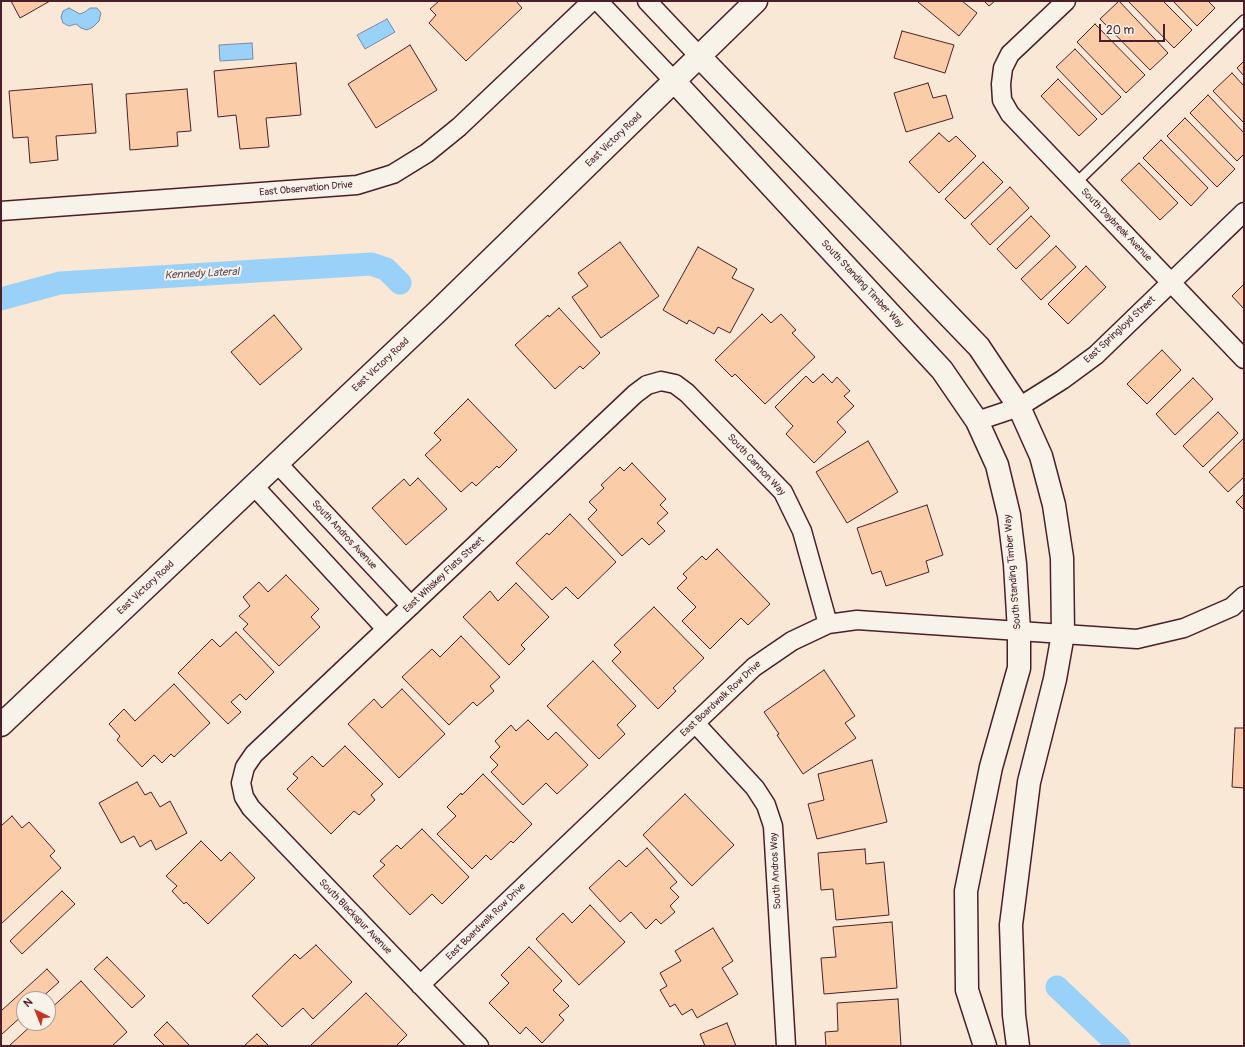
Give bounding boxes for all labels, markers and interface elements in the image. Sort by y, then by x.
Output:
scale bar [1101,16,1167,42]
text: 20 m [1106,23,1134,38]
street label: East Victory Road [583,110,645,170]
street label: East Observation Drive [259,179,353,199]
street label: South Daybreak Avenue [1078,186,1154,264]
street label: South Standing Timber Way [818,238,906,330]
water label: Kennedy Lateral [164,265,240,283]
street label: East Springloyd Street [1082,294,1158,366]
street label: East Victory Road [350,336,412,394]
street label: South Cannon Way [724,432,788,498]
street label: South Andros Avenue [309,498,379,572]
street label: South Standing Timber Way [1002,514,1024,630]
street label: East Whiskey Flats Street [401,534,487,616]
street label: East Victory Road [115,559,177,617]
street label: East Boardwalk Row Drive [678,658,764,740]
street label: South Andros Way [768,832,784,910]
street label: South Blackspur Avenue [316,877,394,957]
street label: East Boardwalk Row Drive [444,881,528,963]
north arrow [16,991,56,1031]
text: N [21,995,35,1010]

